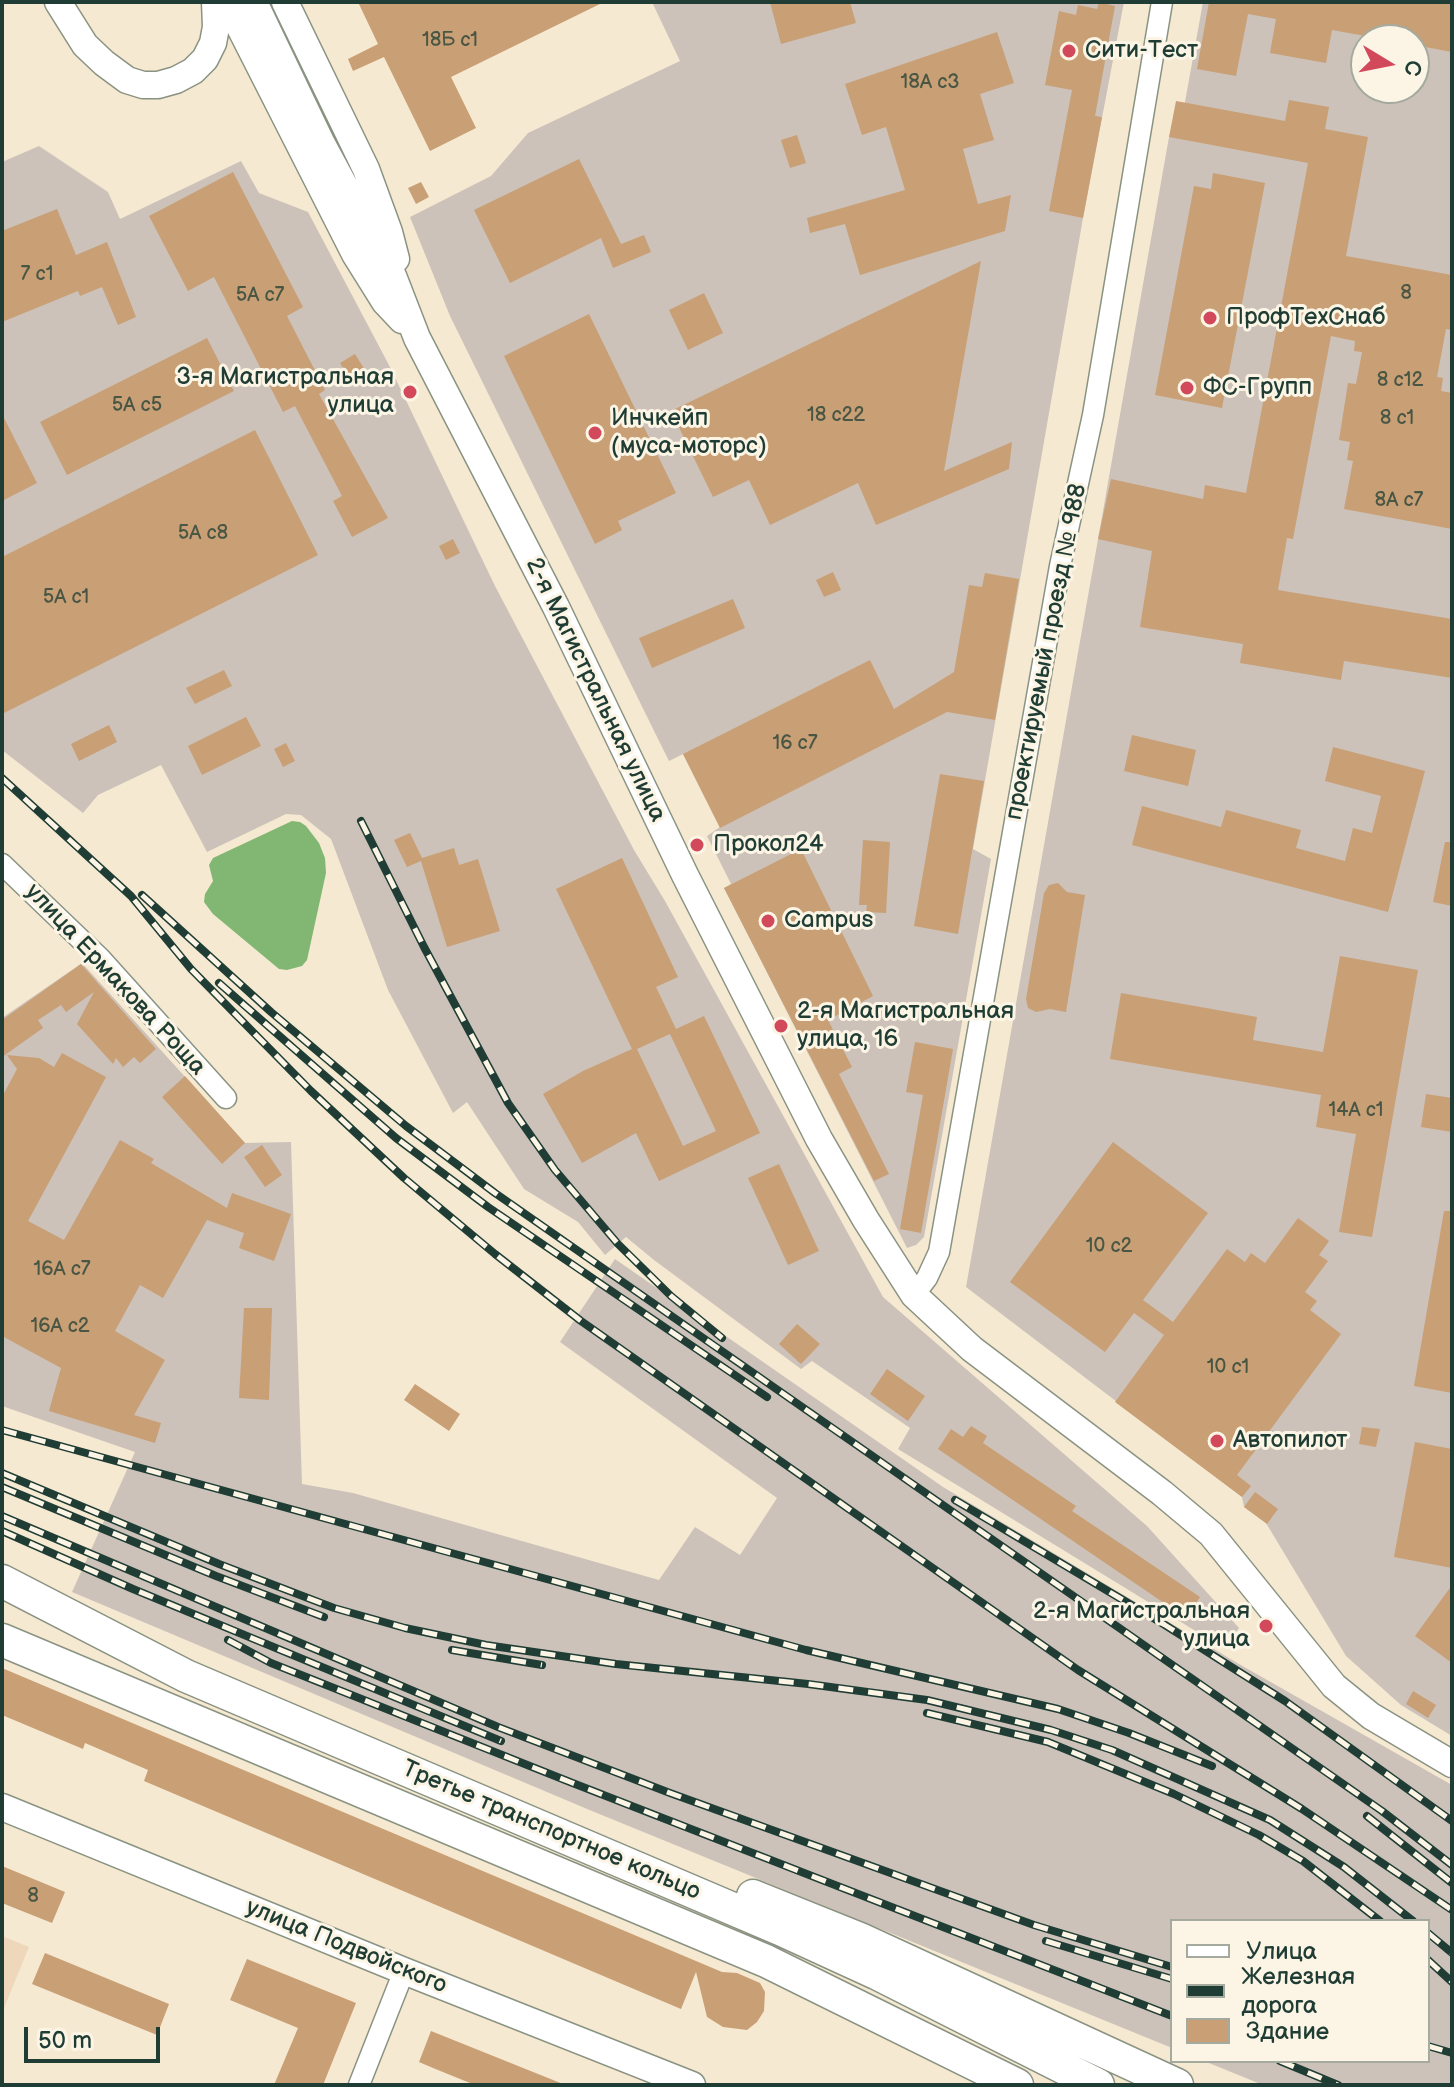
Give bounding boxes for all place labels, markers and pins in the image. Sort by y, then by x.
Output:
place label: Сити-Тест [1085,37,1198,65]
marker: Сити-Тест [1060,42,1078,60]
place label: ПрофТехСнаб [1226,304,1385,332]
marker: ПрофТехСнаб [1201,309,1219,327]
place label: 3-я Магистральная улица [176,364,394,420]
place label: ФС-Групп [1203,374,1312,402]
marker: ФС-Групп [1178,379,1196,397]
marker: 3-я Магистральная улица [401,383,419,401]
place label: Инчкейп (муса-моторс) [611,405,767,461]
marker: Инчкейп (муса-моторс) [586,424,604,442]
place label: Прокол24 [713,831,824,859]
marker: Прокол24 [688,836,706,854]
place label: Campus [784,907,873,935]
marker: Campus [759,912,777,930]
place label: 2-я Магистральная улица, 16 [797,998,1014,1054]
marker: 2-я Магистральная улица, 16 [772,1017,790,1035]
place label: Автопилот [1233,1427,1347,1455]
marker: Автопилот [1208,1432,1226,1450]
place label: 2-я Магистральная улица [1033,1598,1250,1654]
marker: 2-я Магистральная улица [1257,1617,1275,1635]

